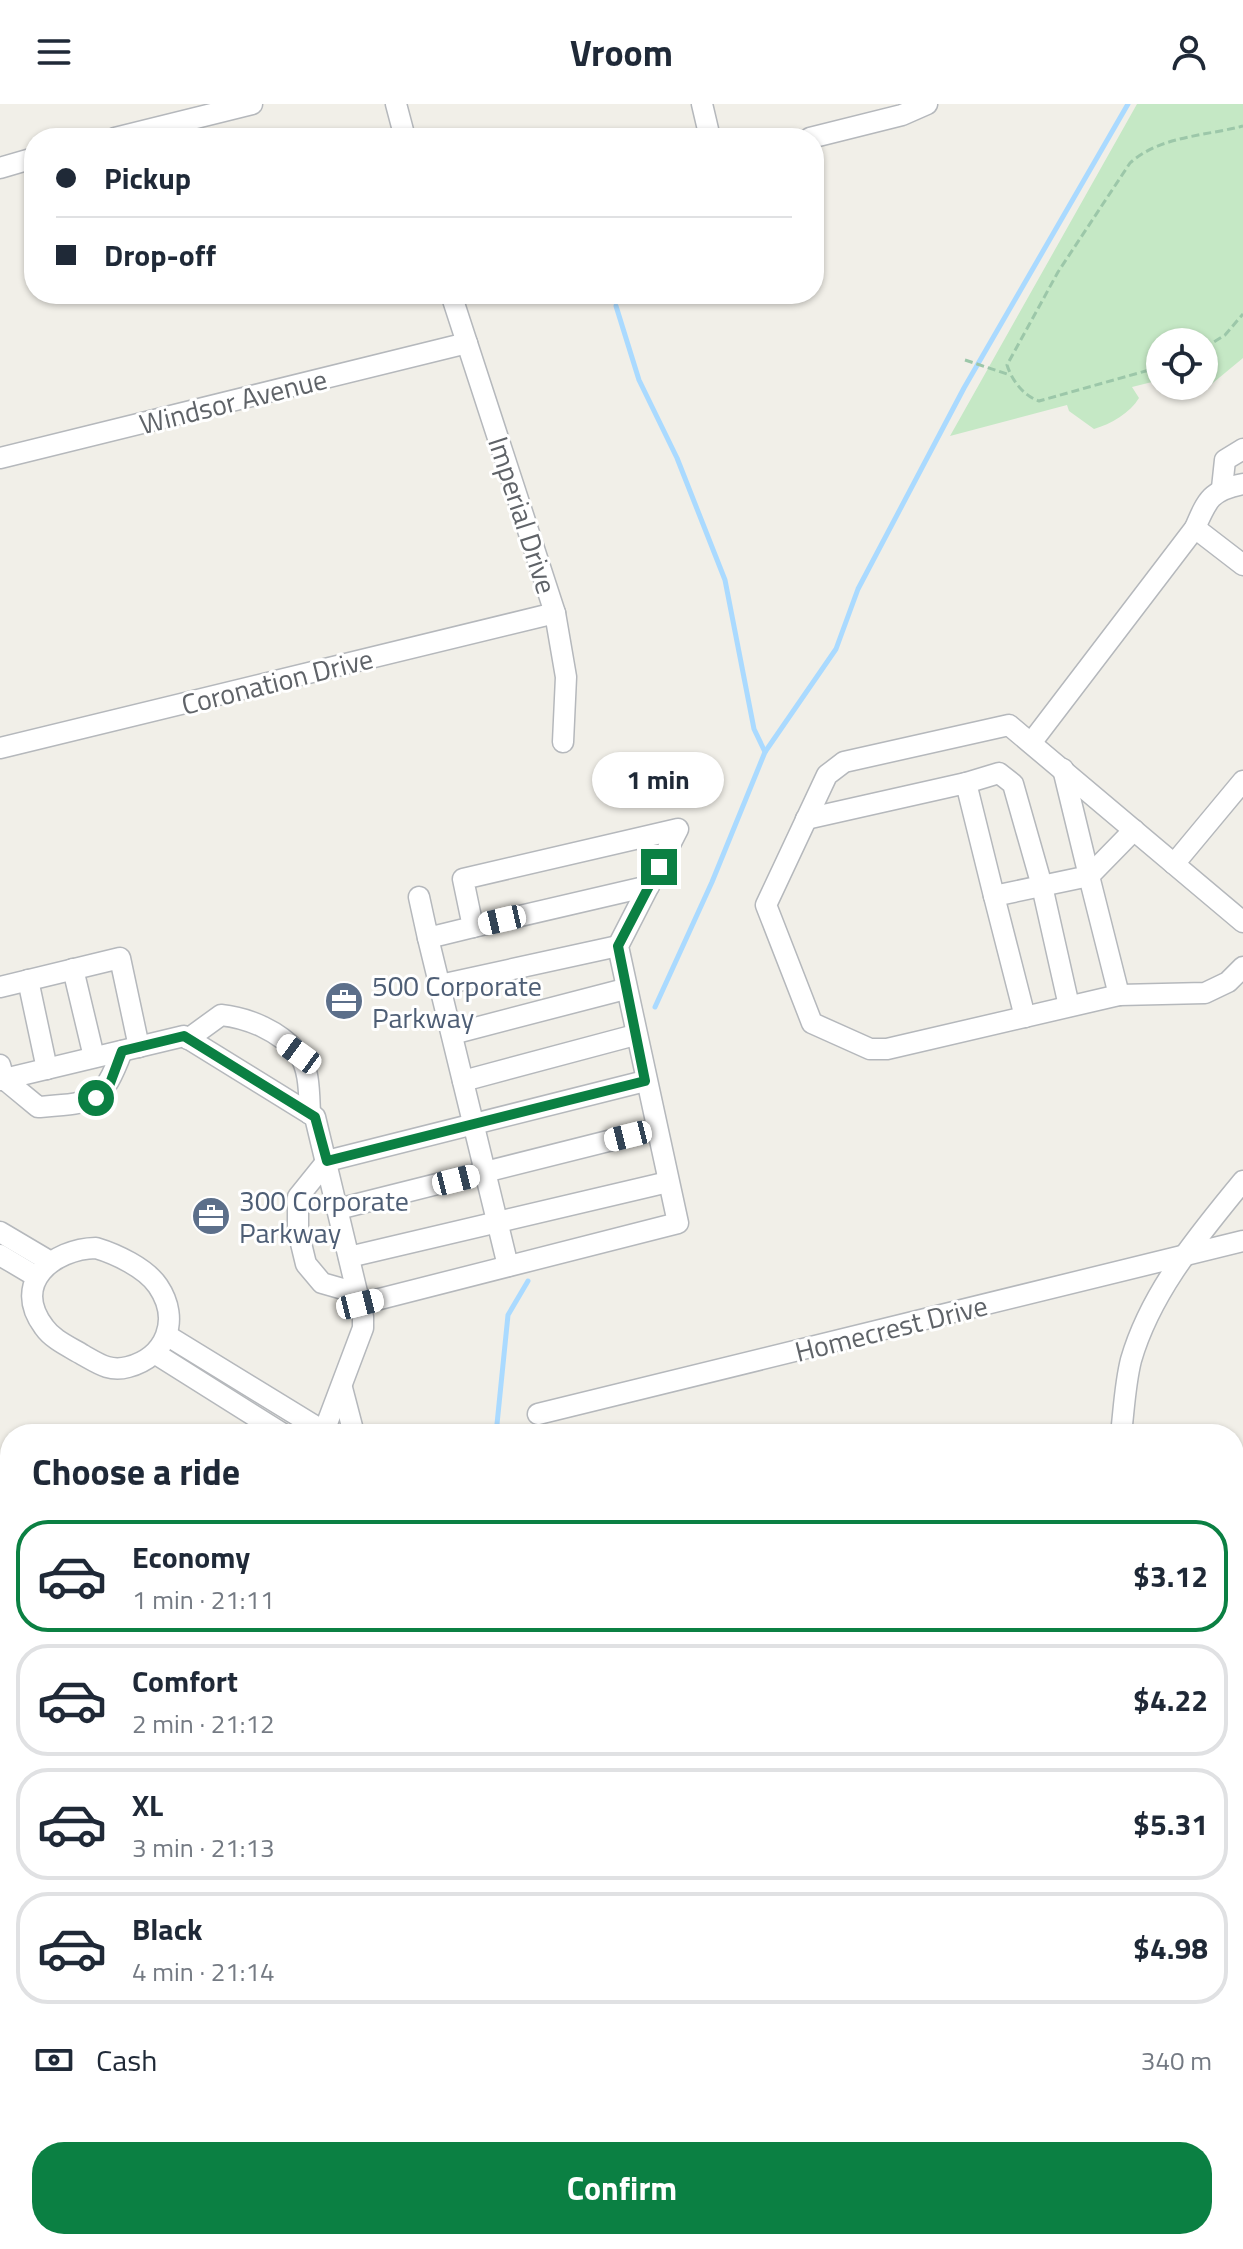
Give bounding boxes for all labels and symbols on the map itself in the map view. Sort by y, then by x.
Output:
street label: Windsor Avenue [135,357,331,445]
street label: Imperial Drive [477,431,569,599]
street label: Coronation Drive [177,636,377,726]
callout: 1 min [593,751,725,807]
route end [641,849,677,885]
car [476,903,528,937]
place label: 500 Corporate Parkway [372,964,542,1039]
office icon: 500 Corporate Parkway [323,980,365,1022]
car [273,1030,325,1078]
route start [78,1080,114,1116]
car [602,1119,654,1153]
car [430,1163,482,1197]
place label: 300 Corporate Parkway [239,1179,409,1254]
office icon: 300 Corporate Parkway [190,1195,232,1237]
street label: Homecrest Drive [790,1283,992,1373]
car [334,1287,386,1321]

